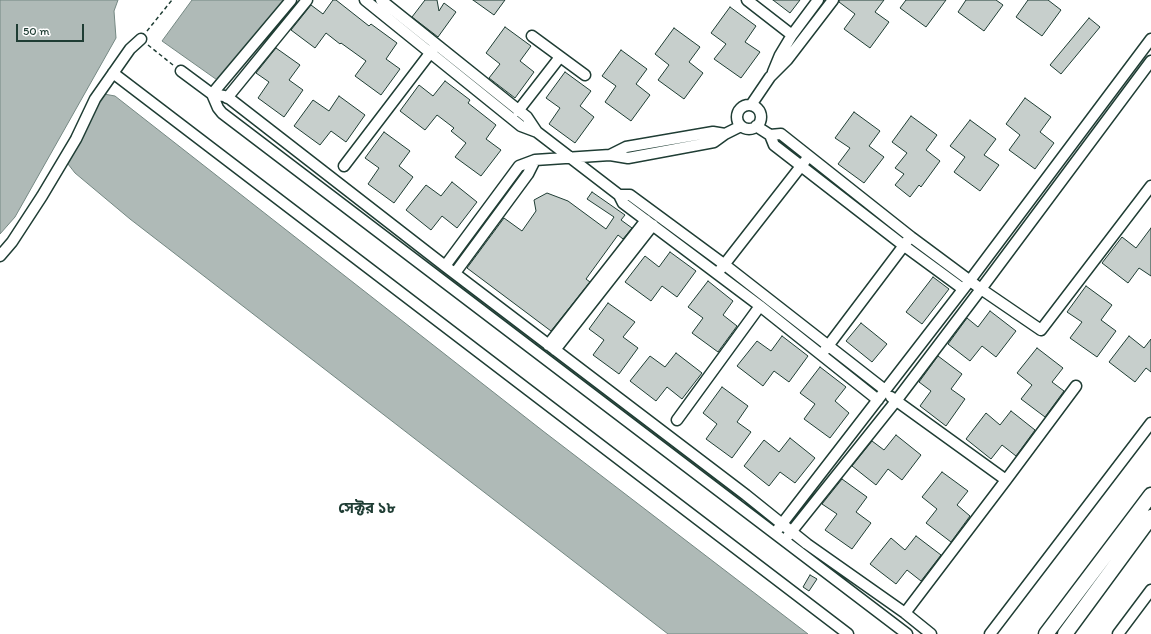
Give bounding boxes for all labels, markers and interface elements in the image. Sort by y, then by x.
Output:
scale bar [18,16,86,42]
text: 50 m [23,24,49,38]
district label: সেক্টর ১৮ [338,500,396,518]

